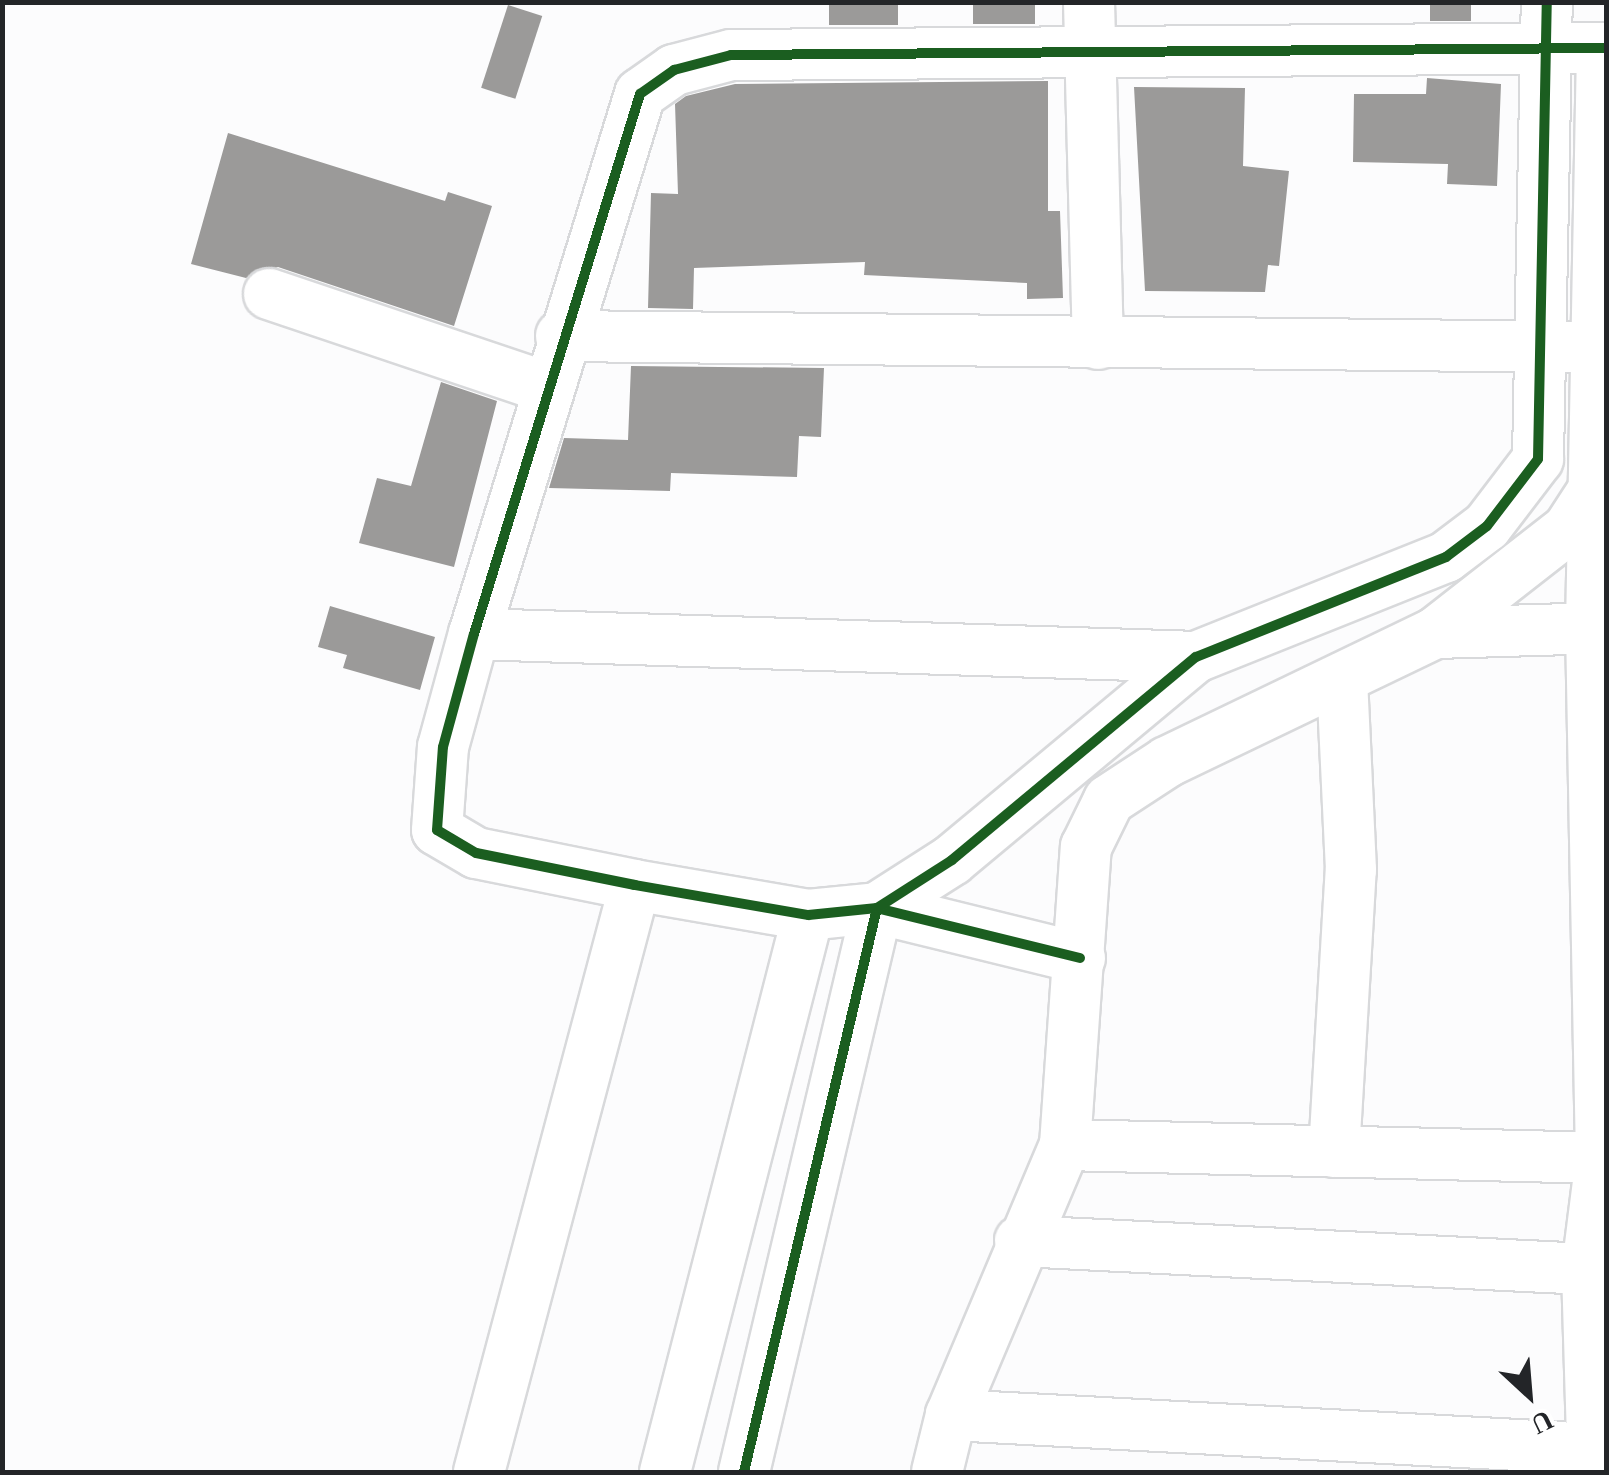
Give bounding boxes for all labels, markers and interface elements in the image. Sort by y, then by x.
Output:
north arrow [1479,1345,1579,1445]
text: U [1526,1404,1558,1441]

